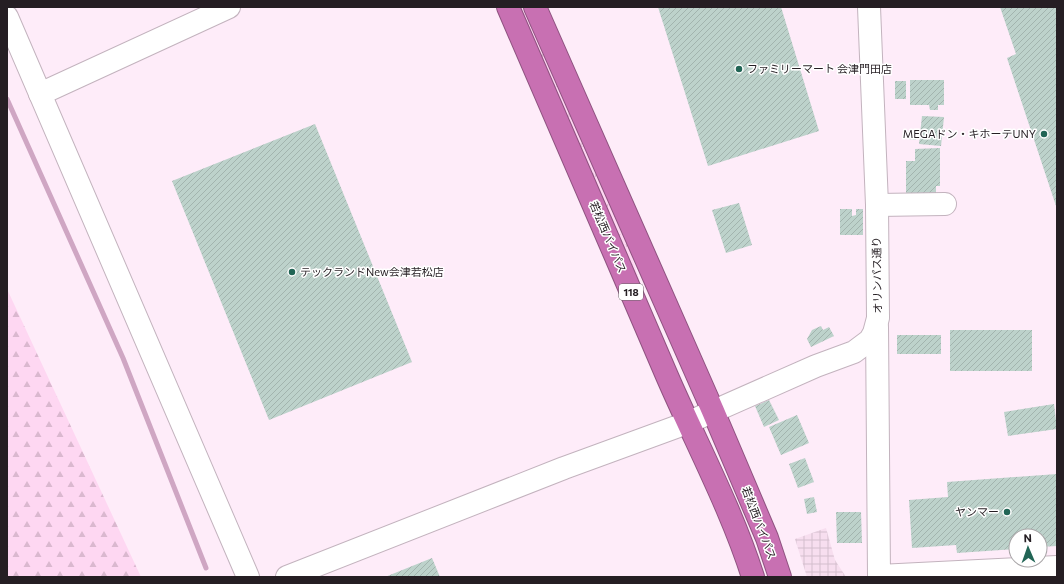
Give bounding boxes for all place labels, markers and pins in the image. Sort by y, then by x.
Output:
place label: ファミリーマート 会津門田店 [747,62,892,75]
marker: ファミリーマート 会津門田店 [734,64,744,74]
place label: MEGAドン・キホーテUNY [903,127,1036,140]
marker: MEGAドン・キホーテUNY [1039,129,1049,139]
place label: テックランドNew会津若松店 [300,265,444,278]
marker: テックランドNew会津若松店 [287,267,297,277]
place label: ヤンマー [955,505,999,518]
marker: ヤンマー [1002,507,1012,517]

